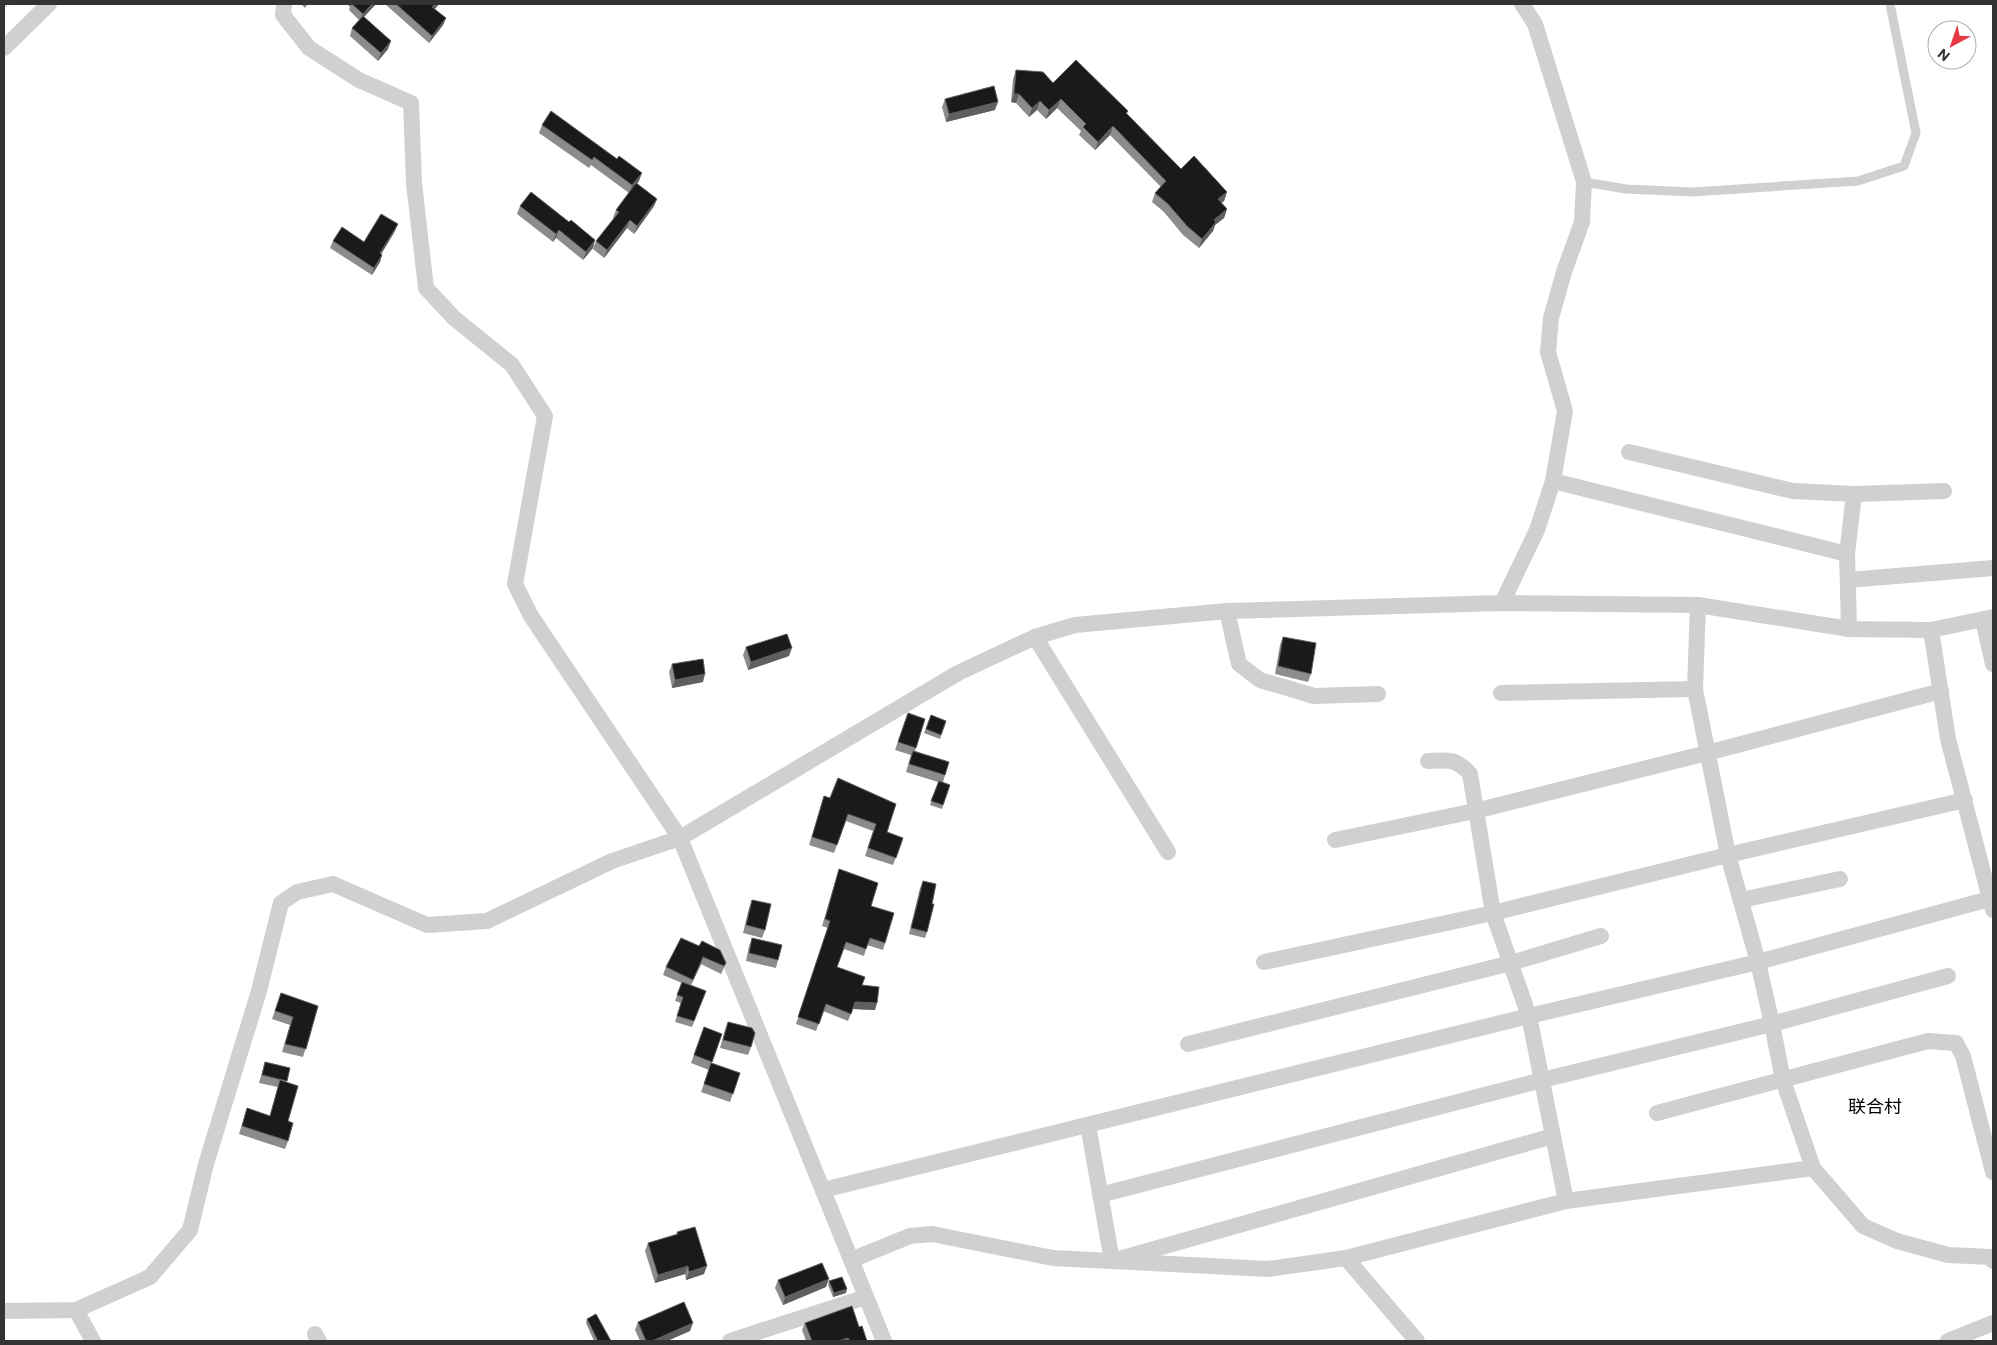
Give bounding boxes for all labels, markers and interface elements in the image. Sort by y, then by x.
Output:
north arrow [1927,20,1977,70]
text: N [1934,45,1953,65]
district label: 联合村 [1848,1095,1902,1117]

